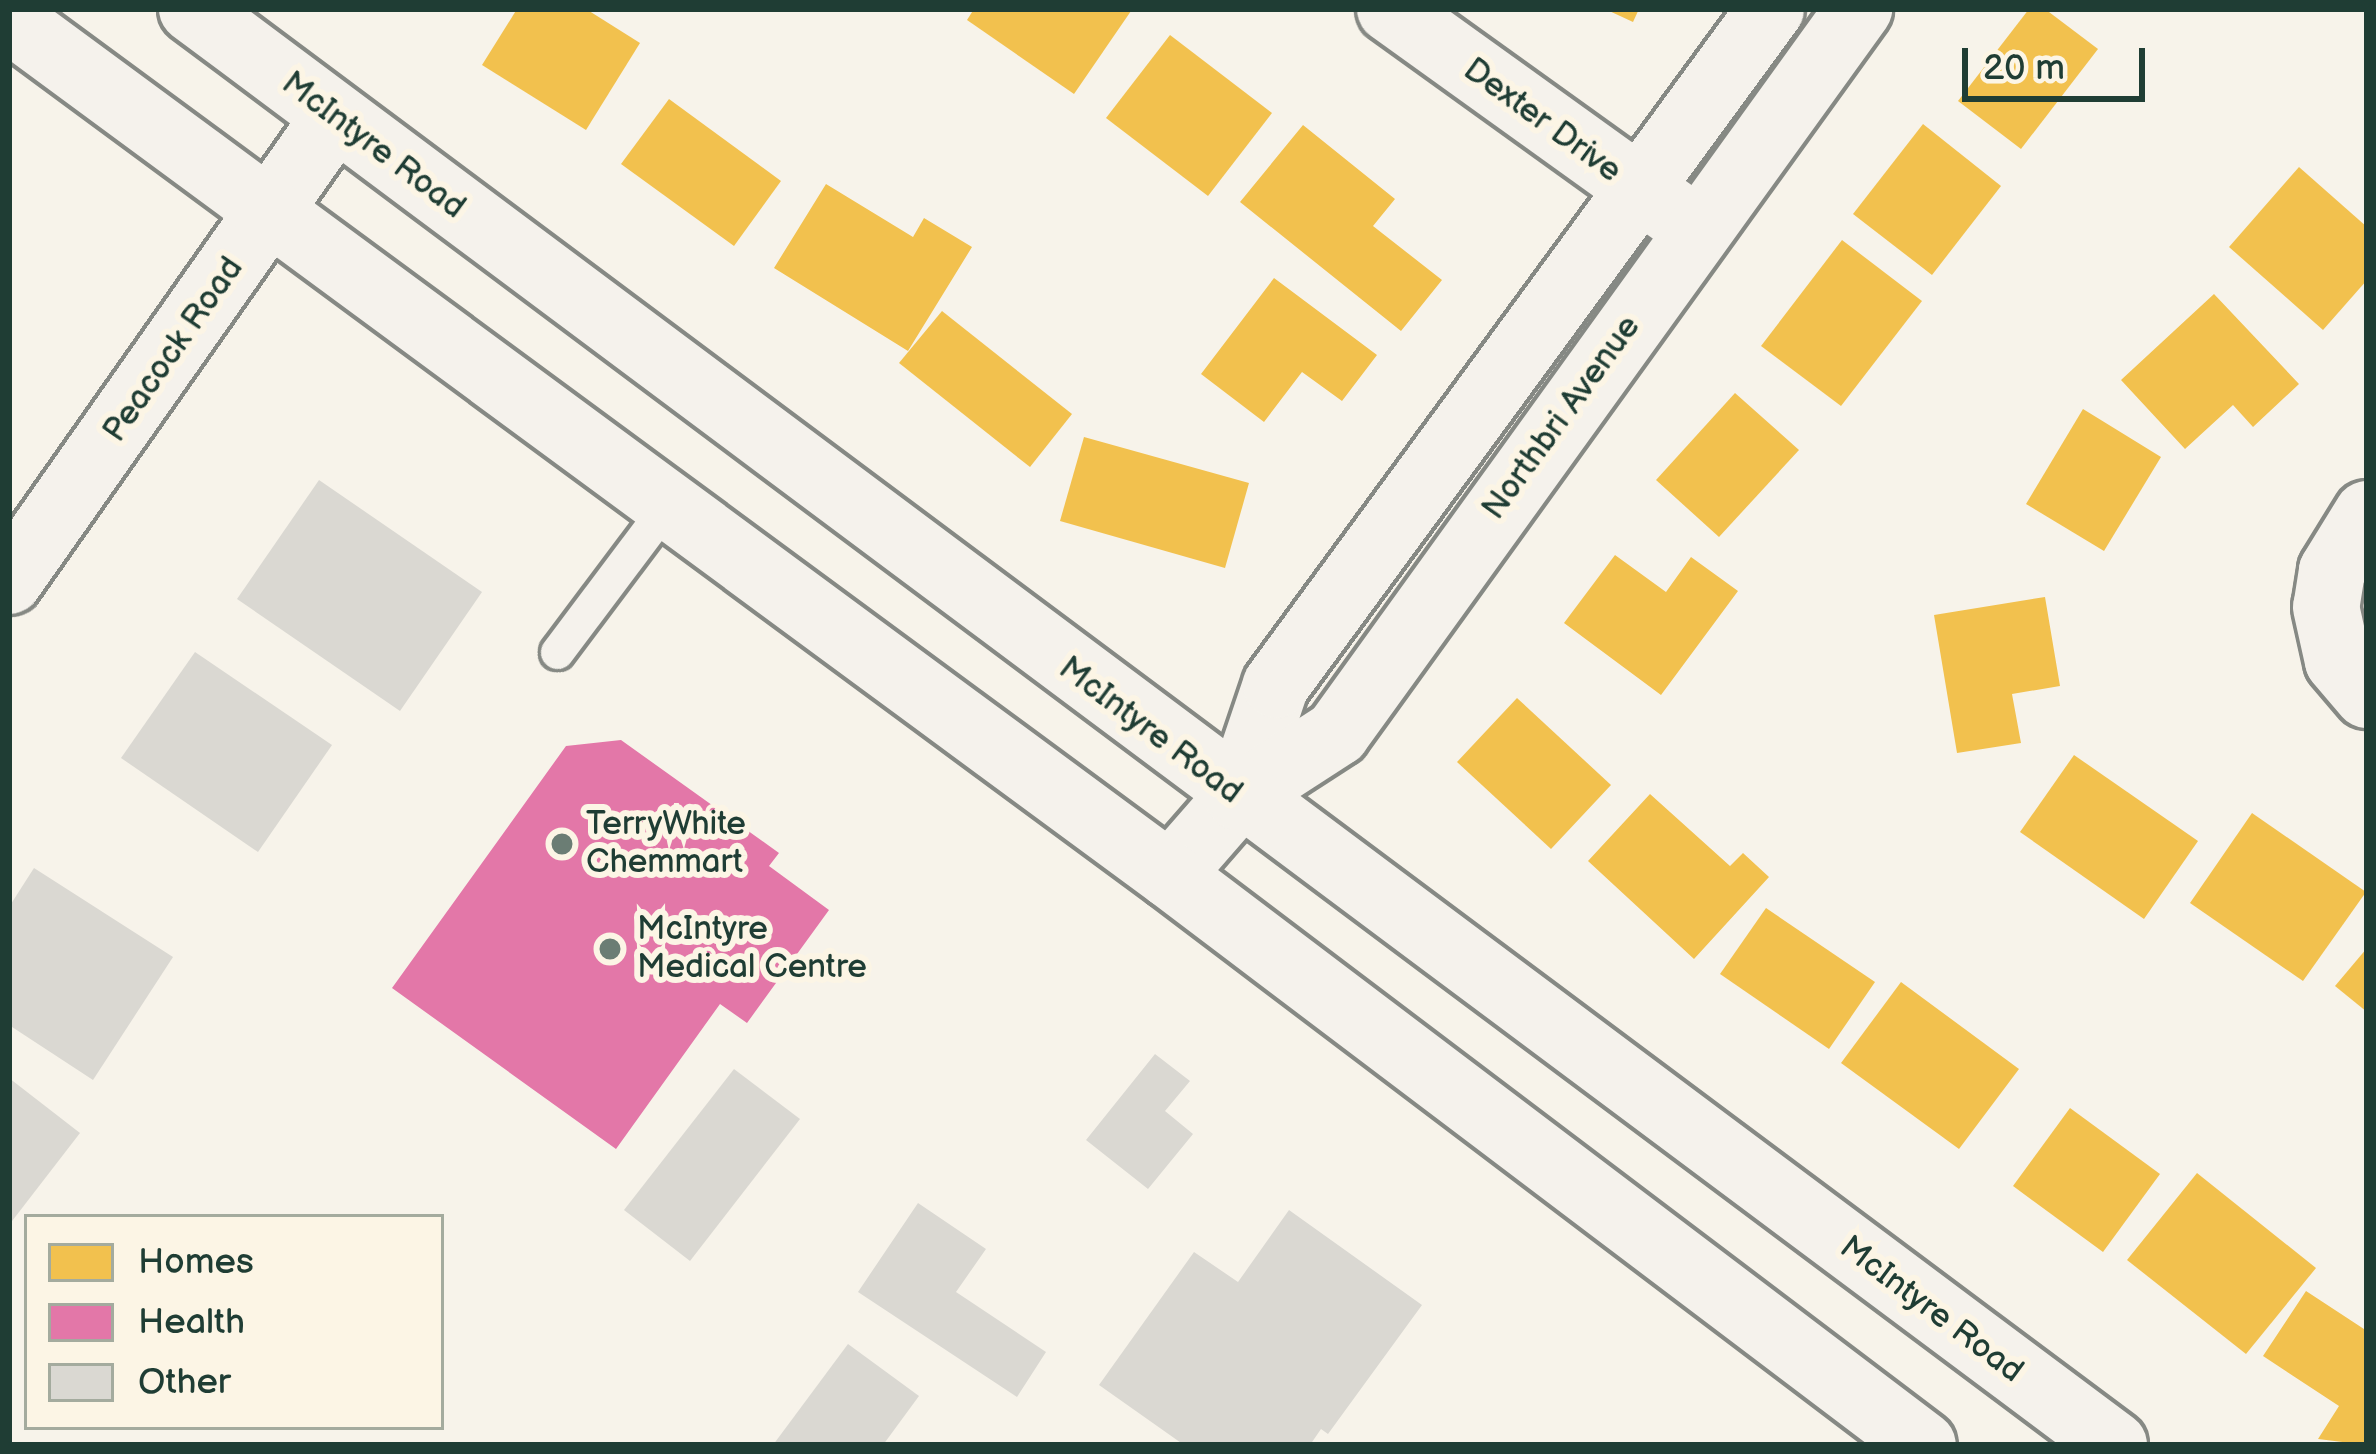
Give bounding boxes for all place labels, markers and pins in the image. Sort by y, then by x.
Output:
place label: TerryWhite Chemmart [586,805,746,883]
marker: TerryWhite Chemmart [549,831,575,857]
place label: McIntyre Medical Centre [637,910,867,988]
marker: McIntyre Medical Centre [594,933,626,965]

